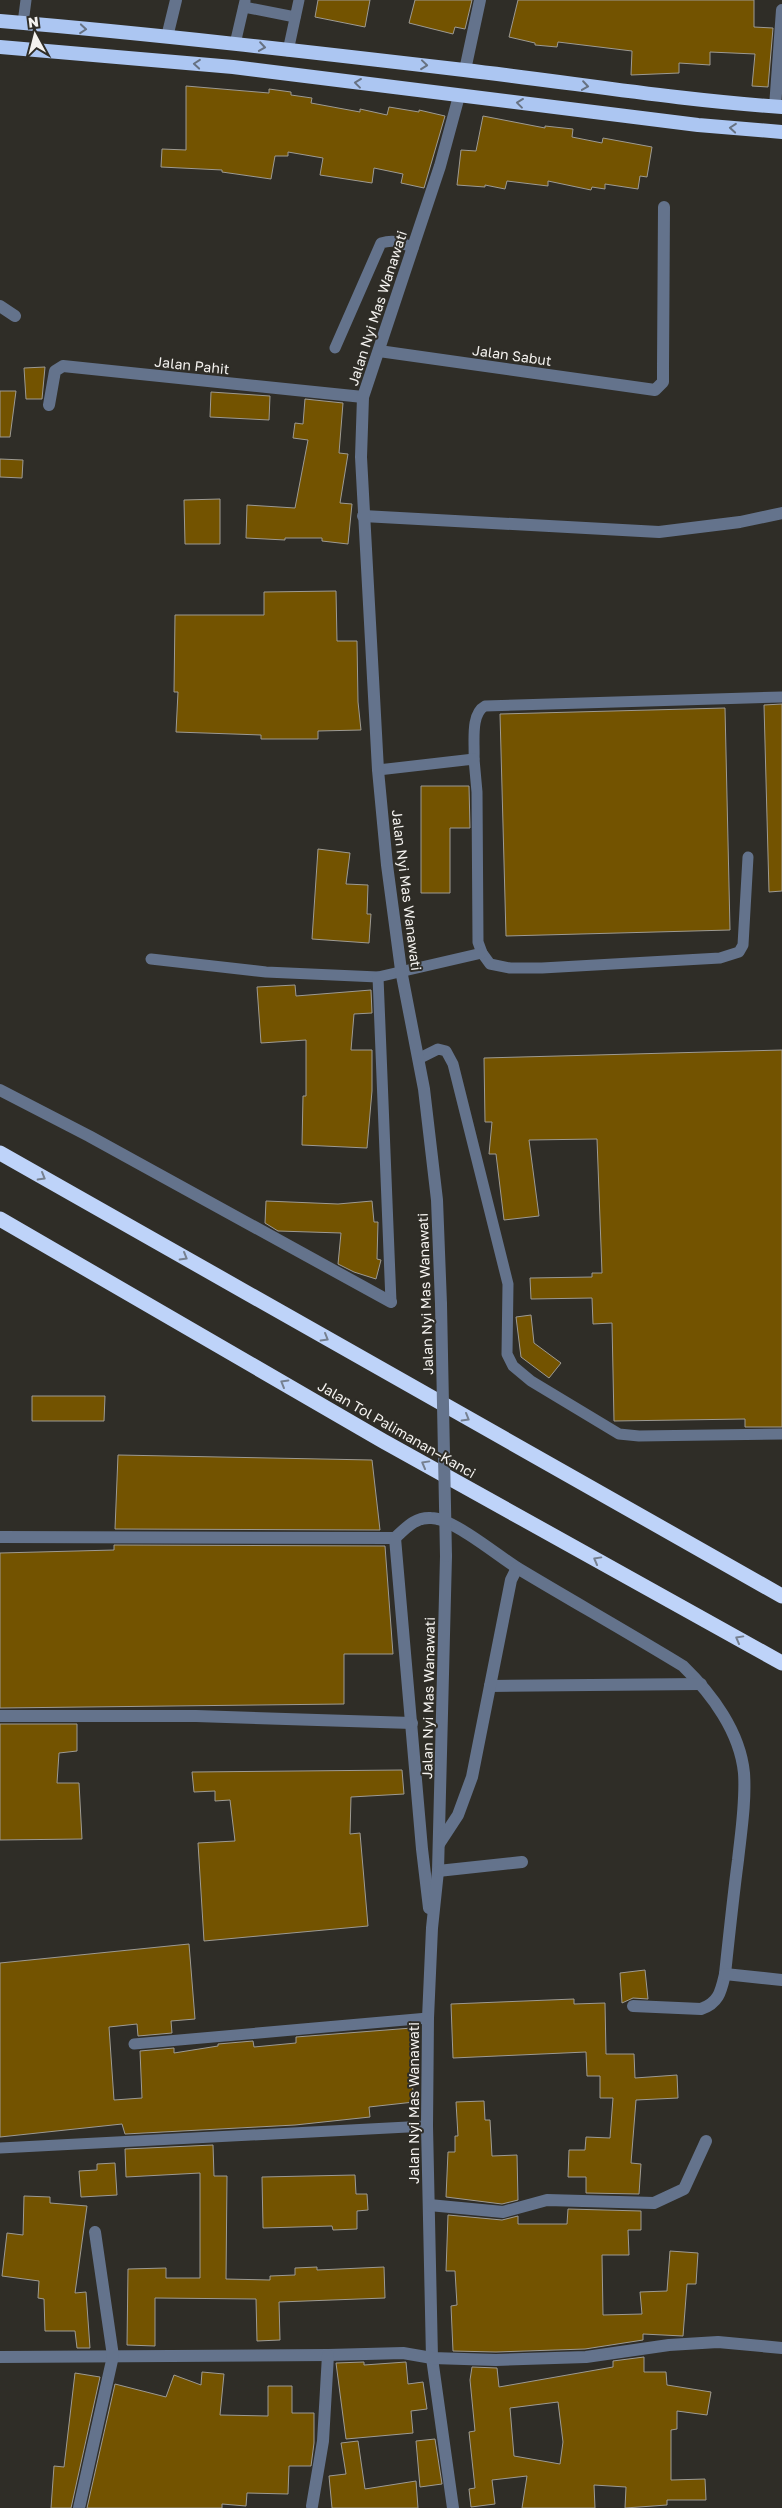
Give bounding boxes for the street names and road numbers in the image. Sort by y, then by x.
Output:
street label: Jalan Nyi Mas Wanawati [344,228,410,388]
street label: Jalan Sabut [471,341,553,369]
street label: Jalan Pahit [154,353,230,377]
street label: Jalan Nyi Mas Wanawati [389,808,425,972]
street label: Jalan Nyi Mas Wanawati [414,1213,436,1375]
street label: Jalan Tol Palimanan–Kanci [315,1377,479,1481]
street label: Jalan Nyi Mas Wanawati [418,1617,438,1779]
street label: Jalan Nyi Mas Wanawati [405,2022,422,2184]

